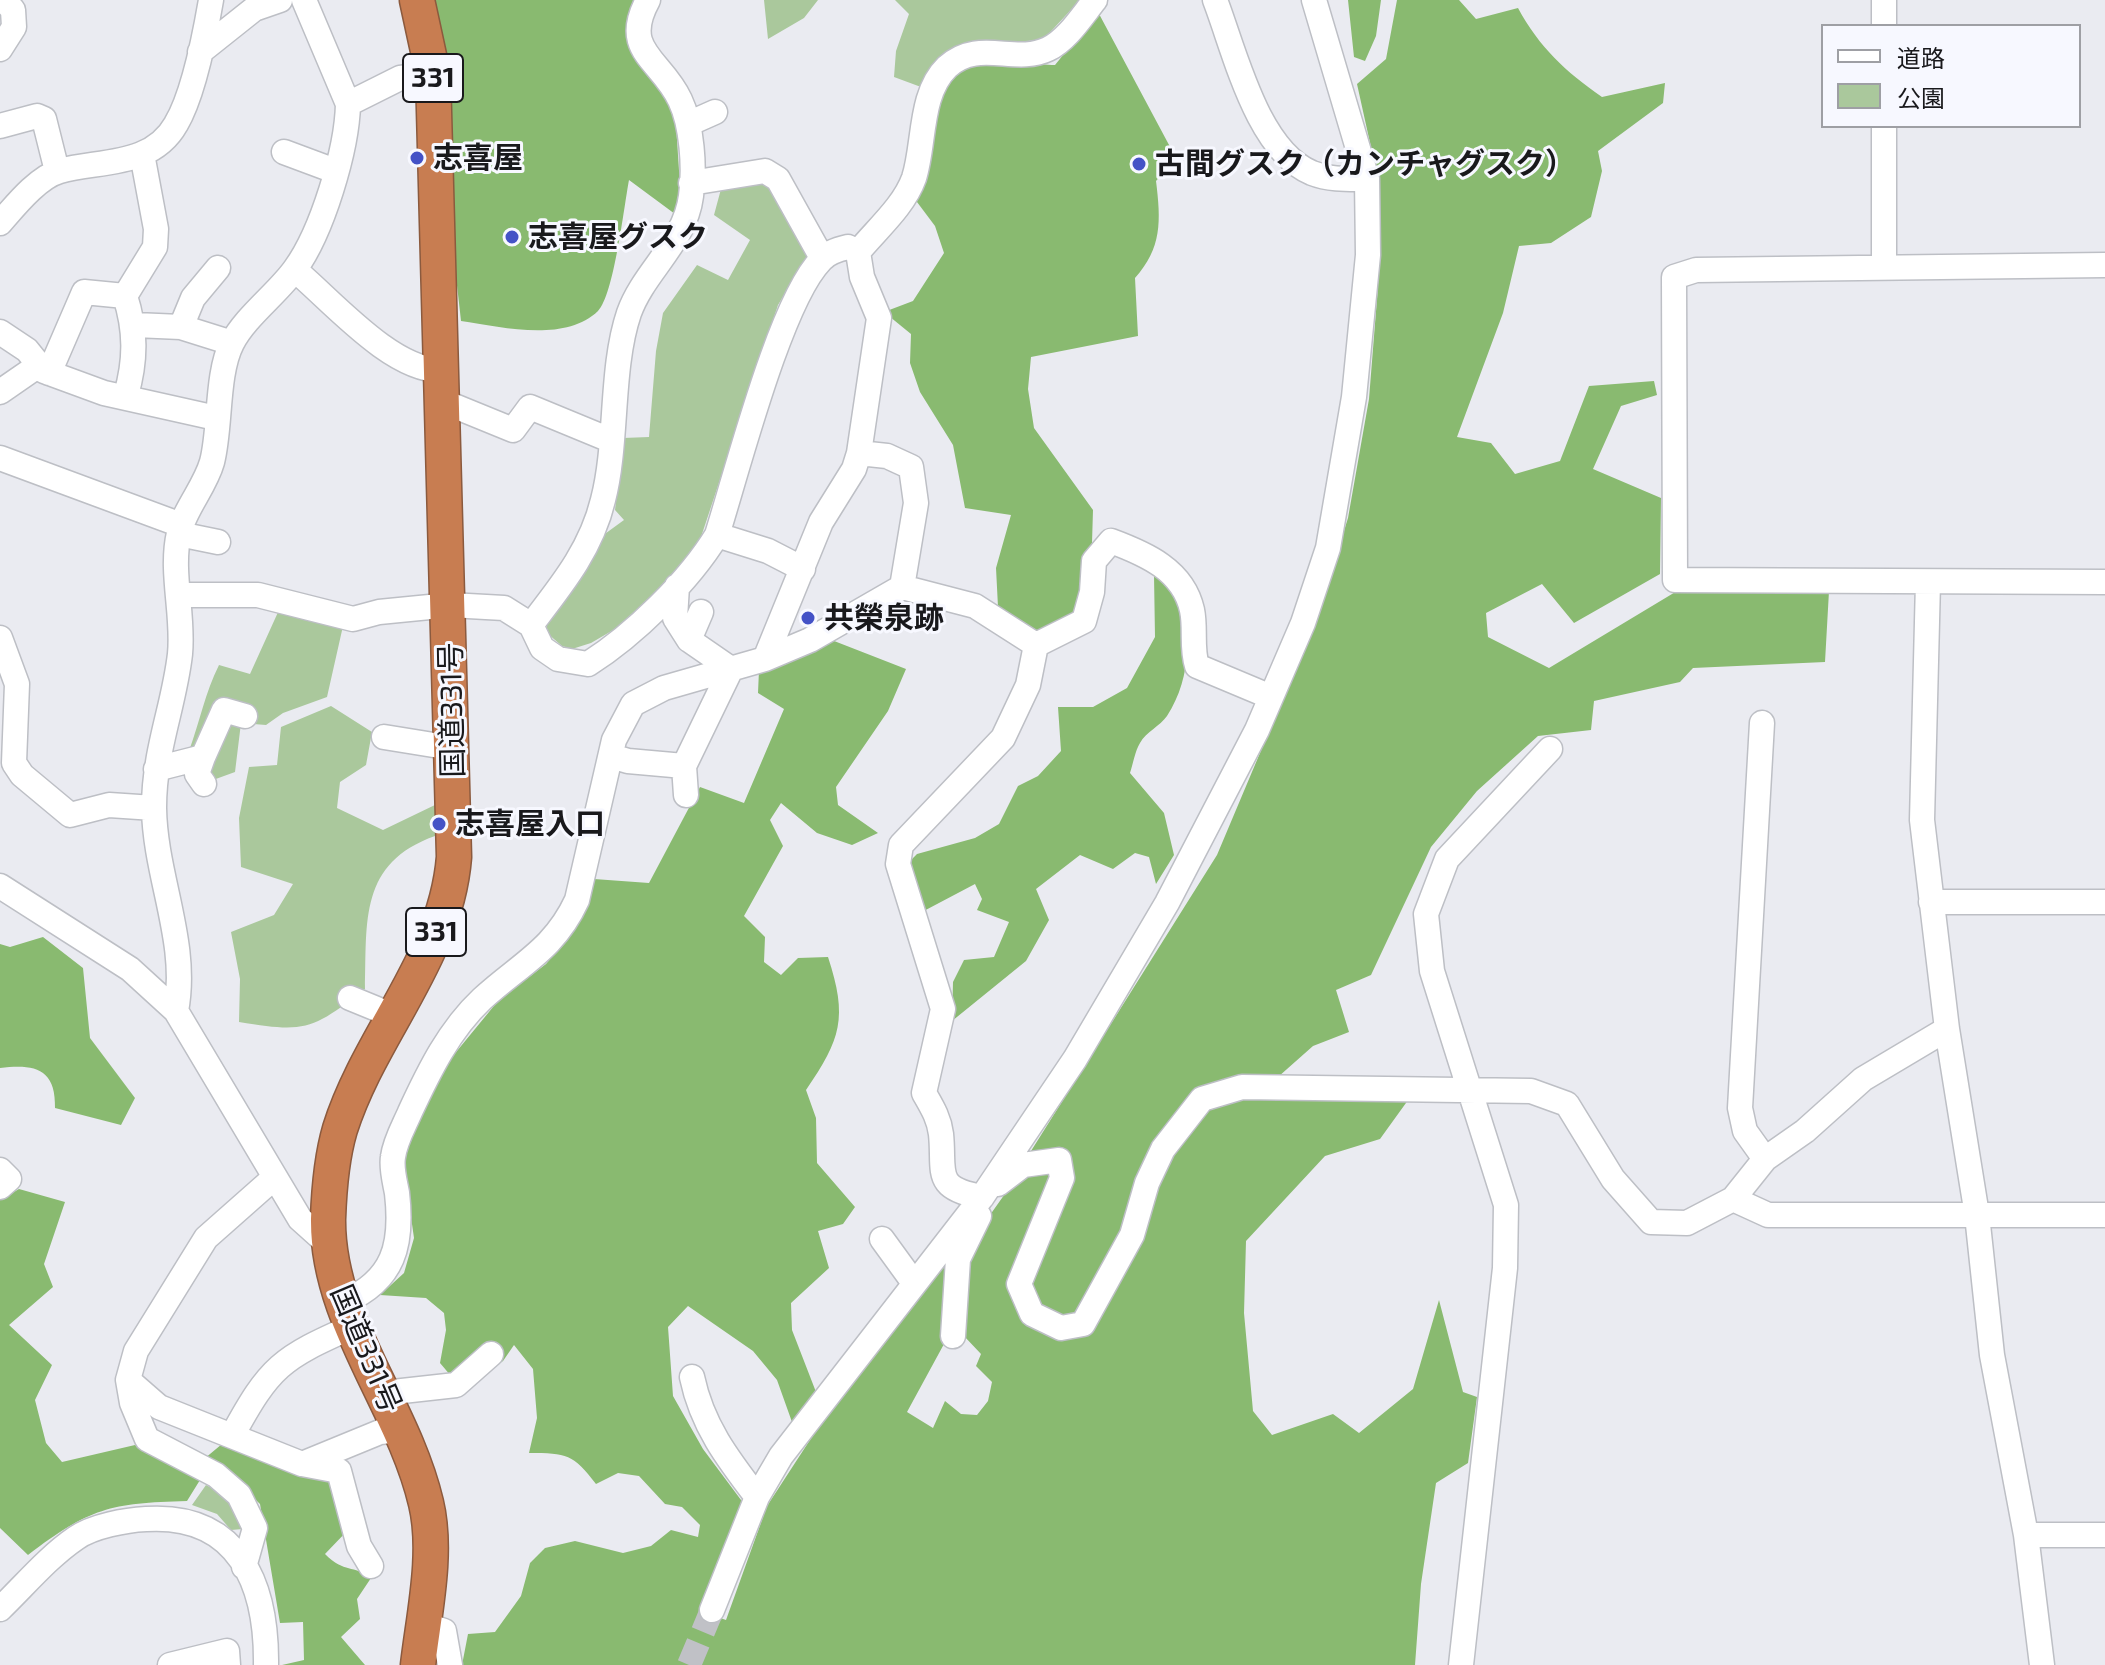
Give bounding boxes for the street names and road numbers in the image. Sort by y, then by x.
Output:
road number: 331 [403,54,463,102]
street label: 国道331号 [433,642,471,778]
road number: 331 [406,908,466,956]
street label: 国道331号 [323,1280,409,1418]

